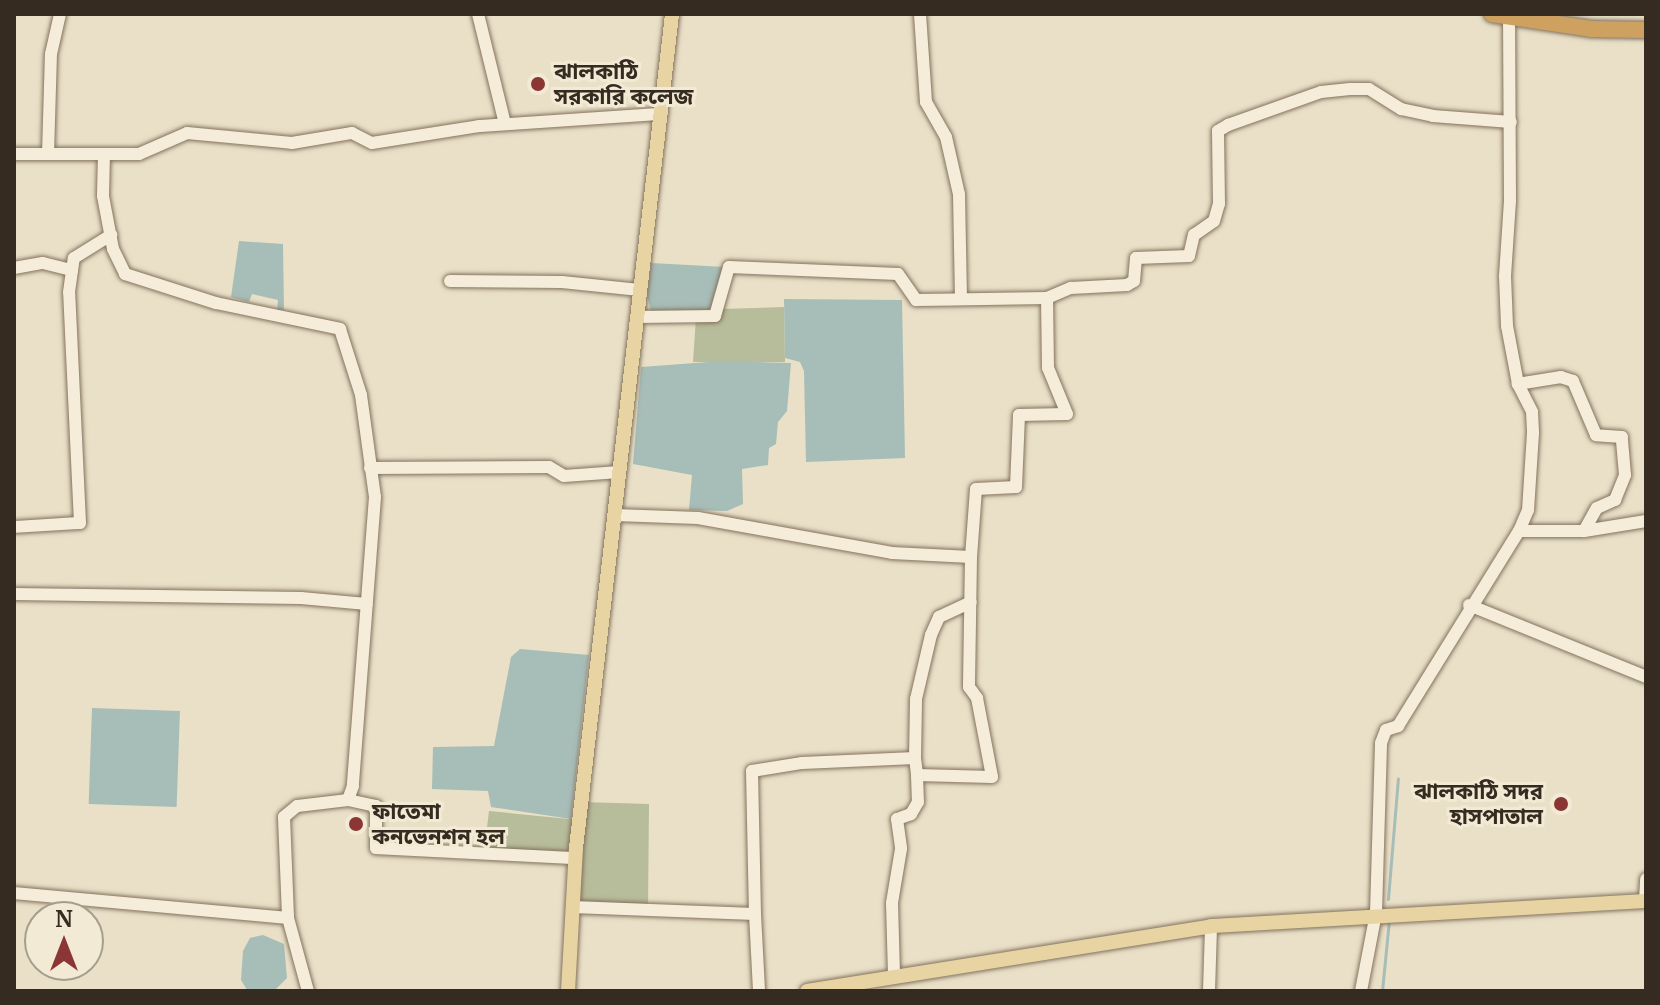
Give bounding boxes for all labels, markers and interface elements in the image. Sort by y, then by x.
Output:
place label: ঝালকাঠি সরকারি কলেজ [554,58,693,110]
marker: ঝালকাঠি সরকারি কলেজ [529,75,547,93]
place label: ঝালকাঠি সদর হাসপাতাল [1414,778,1543,830]
marker: ঝালকাঠি সদর হাসপাতাল [1550,793,1572,815]
place label: ফাতেমা কনভেনশন হল [372,798,505,850]
marker: ফাতেমা কনভেনশন হল [347,815,365,833]
north arrow [24,901,104,981]
text: N [55,905,73,933]

